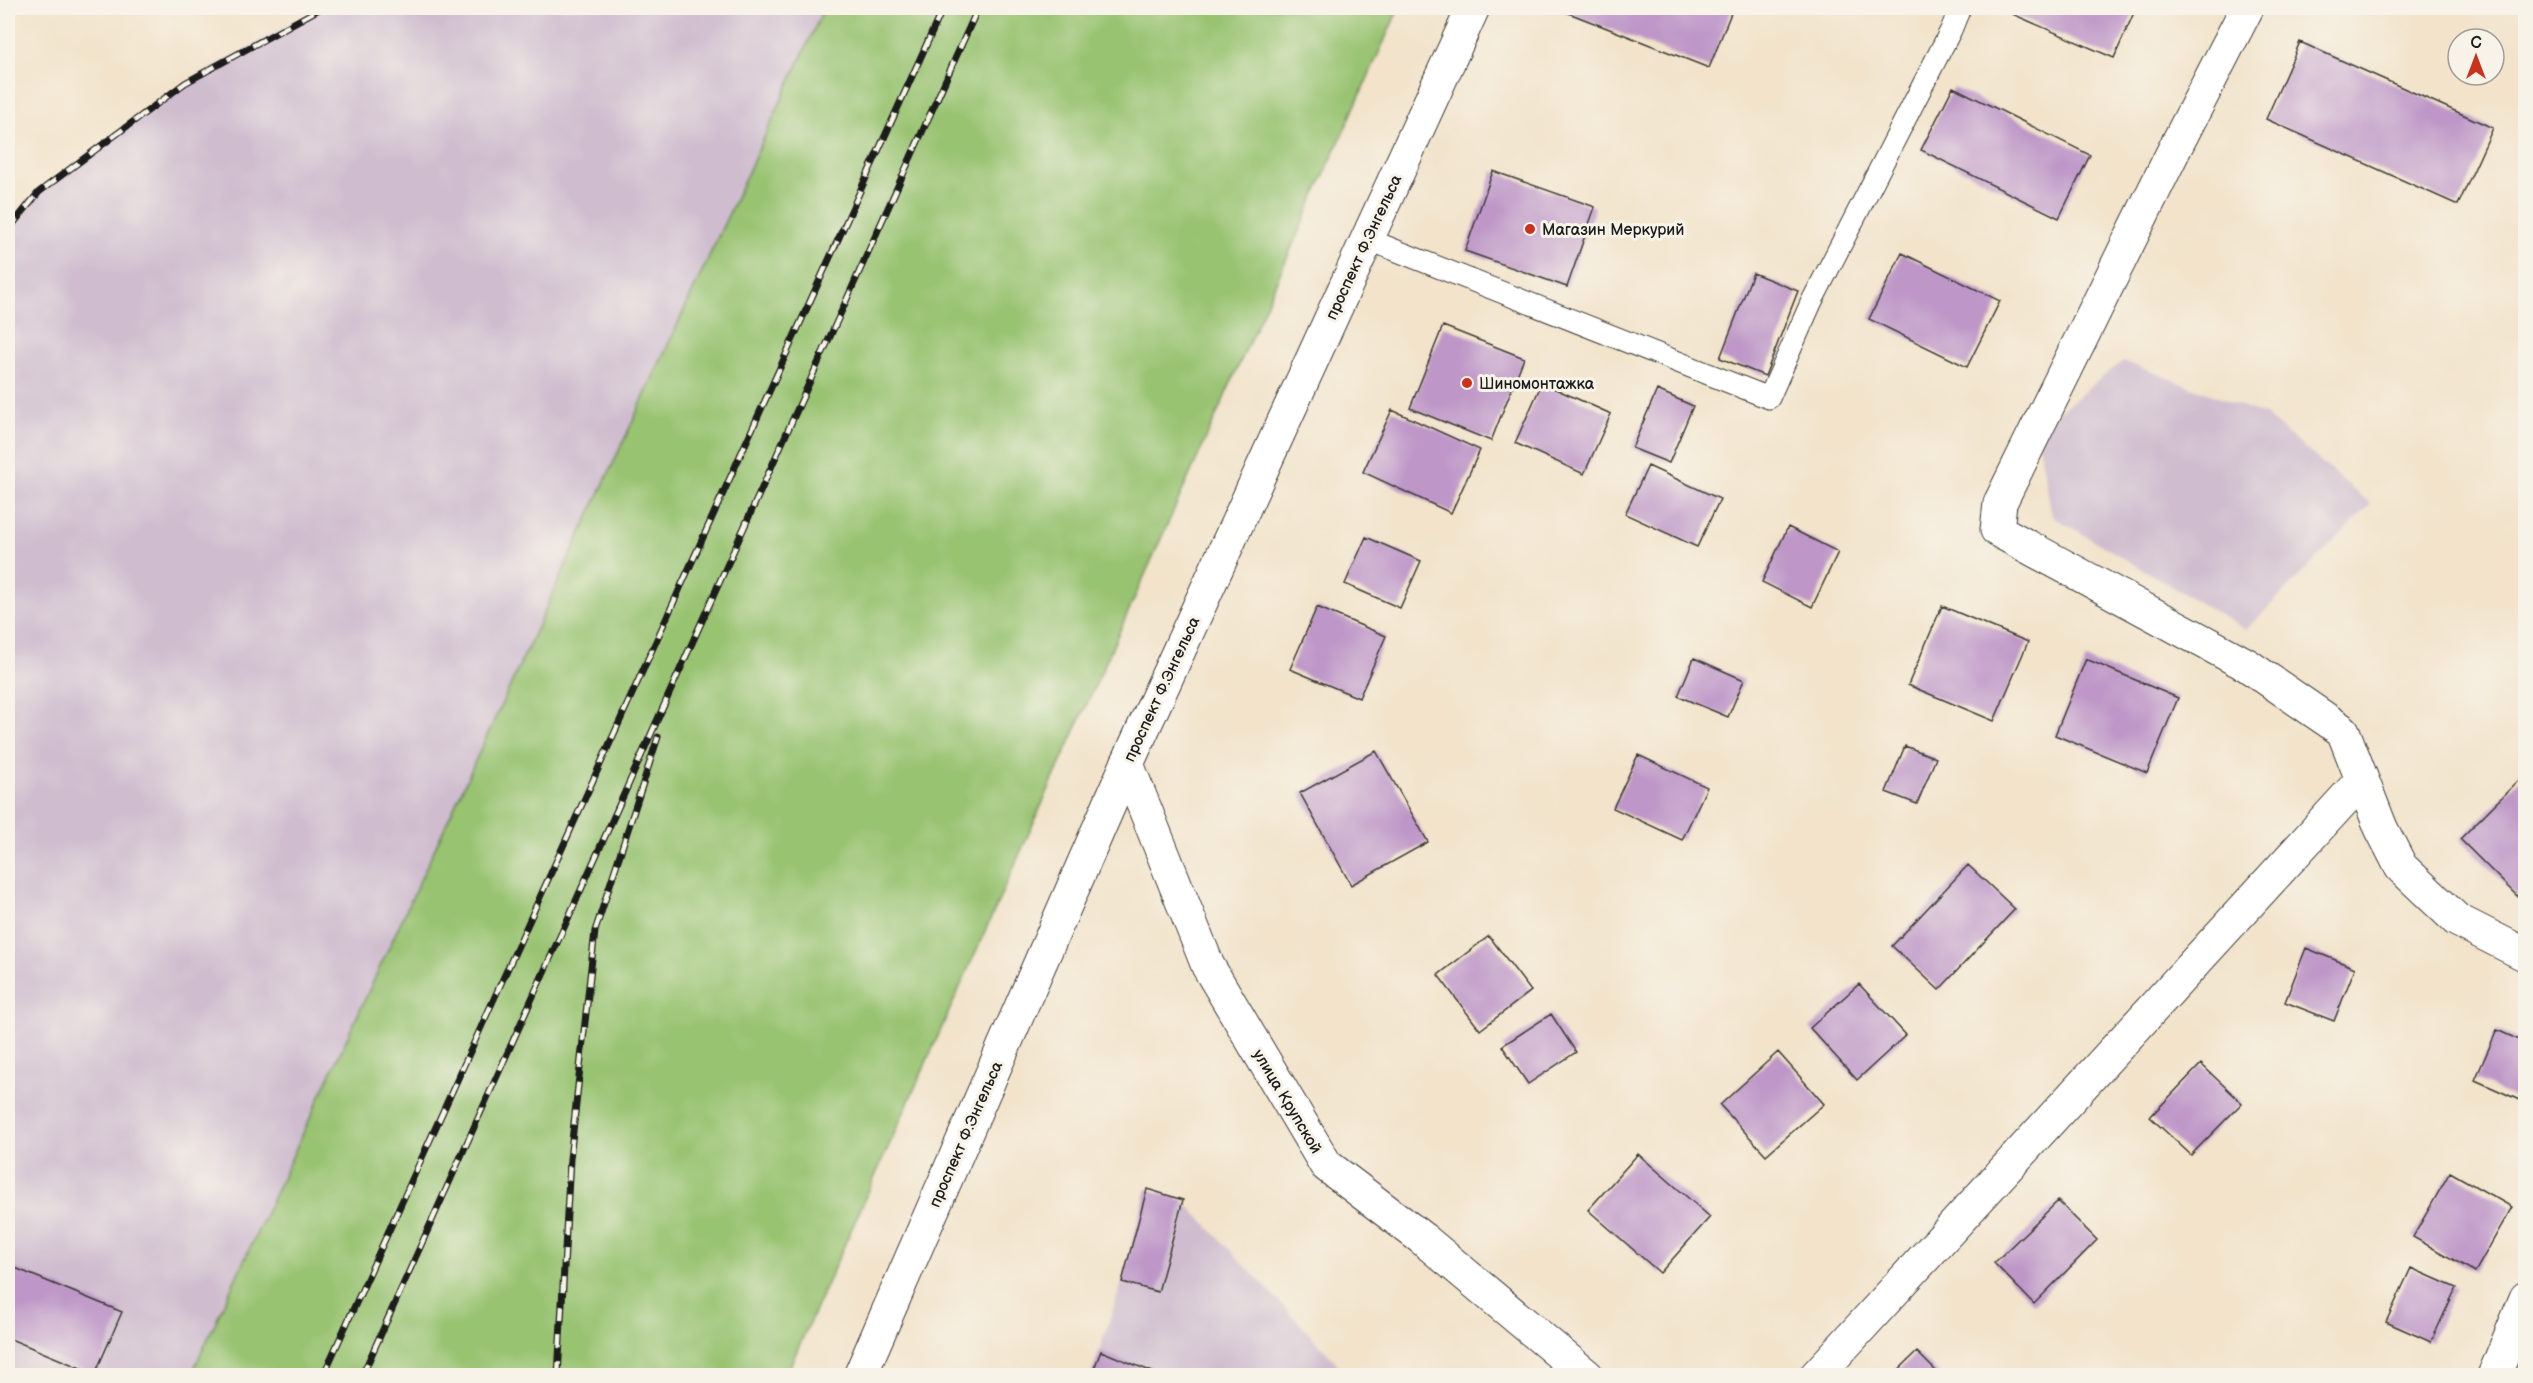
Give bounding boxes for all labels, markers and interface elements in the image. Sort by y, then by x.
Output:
north arrow [2446,27,2506,87]
text: С [2470,34,2482,53]
street label: проспект Ф.Энгельса [1322,172,1407,323]
place label: Магазин Меркурий [1542,221,1684,240]
marker: Магазин Меркурий [1523,222,1537,236]
place label: Шиномонтажка [1479,375,1595,394]
marker: Шиномонтажка [1460,376,1474,390]
street label: проспект Ф.Энгельса [1120,614,1205,765]
street label: улица Крупской [1248,1046,1325,1157]
street label: проспект Ф.Энгельса [926,1058,1007,1211]

